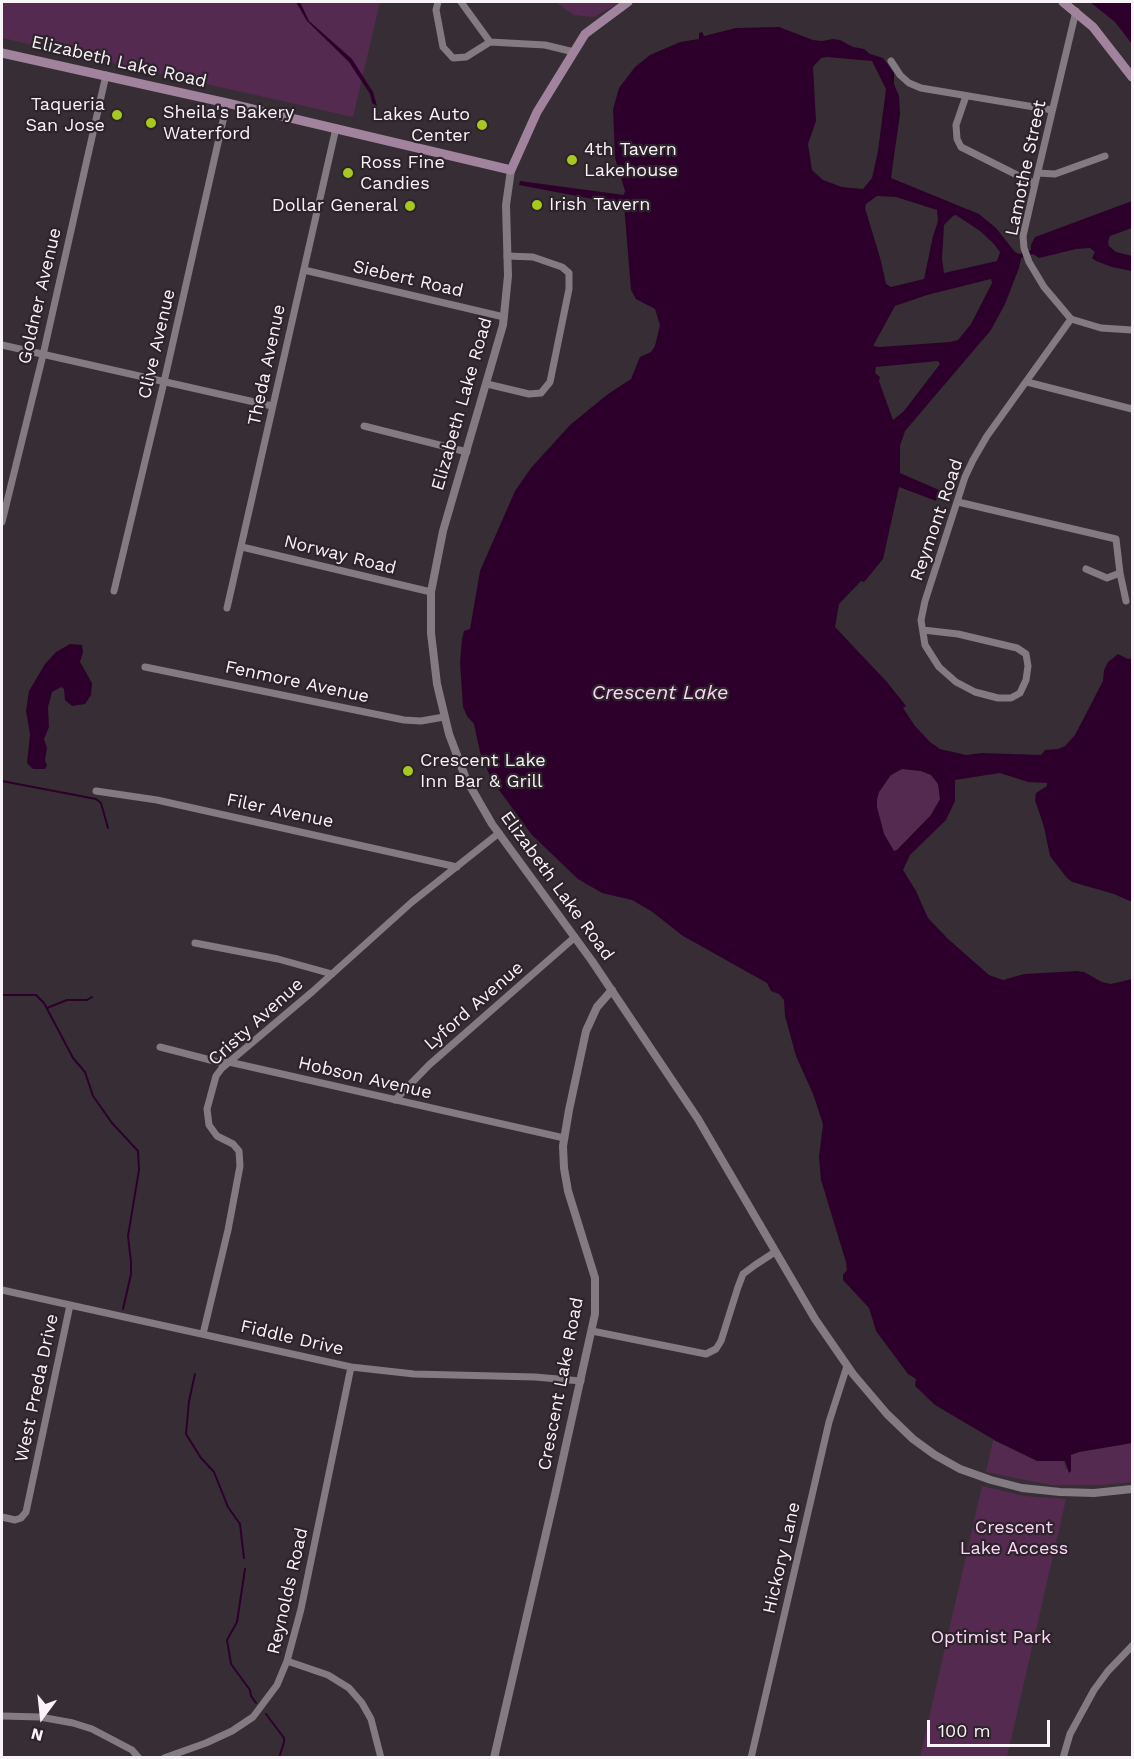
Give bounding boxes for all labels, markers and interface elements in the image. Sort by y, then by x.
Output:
street label: Elizabeth Lake Road [29,31,209,93]
place label: Taqueria San Jose [25,94,105,136]
street label: Lamothe Street [1001,98,1051,238]
place label: Sheila's Bakery Waterford [163,102,294,144]
place label: Lakes Auto Center [372,104,470,146]
marker: Taqueria San Jose [110,108,124,122]
marker: Sheila's Bakery Waterford [144,116,158,130]
marker: Lakes Auto Center [475,118,489,132]
place label: 4th Tavern Lakehouse [584,139,678,182]
place label: Ross Fine Candies [360,152,445,195]
marker: 4th Tavern Lakehouse [565,153,579,167]
marker: Ross Fine Candies [341,166,355,180]
place label: Irish Tavern [549,194,650,216]
place label: Dollar General [272,195,398,217]
marker: Irish Tavern [530,198,544,212]
marker: Dollar General [403,199,417,213]
street label: Goldner Avenue [14,226,66,366]
street label: Siebert Road [351,256,465,302]
street label: Clive Avenue [134,287,180,401]
street label: Theda Avenue [244,302,290,428]
street label: Elizabeth Lake Road [427,315,497,493]
street label: Reymont Road [906,456,968,584]
street label: Norway Road [282,531,398,579]
street label: Fenmore Avenue [223,656,371,708]
water label: Crescent Lake [592,681,728,705]
place label: Crescent Lake Inn Bar & Grill [420,750,546,792]
marker: Crescent Lake Inn Bar & Grill [401,764,415,778]
street label: Filer Avenue [225,789,335,833]
street label: Elizabeth Lake Road [496,807,618,965]
street label: Lyford Avenue [420,957,528,1055]
street label: Cristy Avenue [204,974,308,1070]
street label: Hobson Avenue [296,1052,434,1104]
street label: Crescent Lake Road [534,1296,588,1472]
street label: West Preda Drive [11,1312,63,1464]
street label: Fiddle Drive [238,1316,346,1360]
street label: Hickory Lane [759,1500,805,1616]
park label: Crescent Lake Access [960,1517,1068,1559]
street label: Reynolds Road [263,1526,313,1656]
park label: Optimist Park [931,1627,1051,1649]
north arrow [12,1687,72,1747]
scale bar [930,1708,1053,1746]
text: 100 m [938,1720,991,1741]
text: N [29,1724,45,1746]

